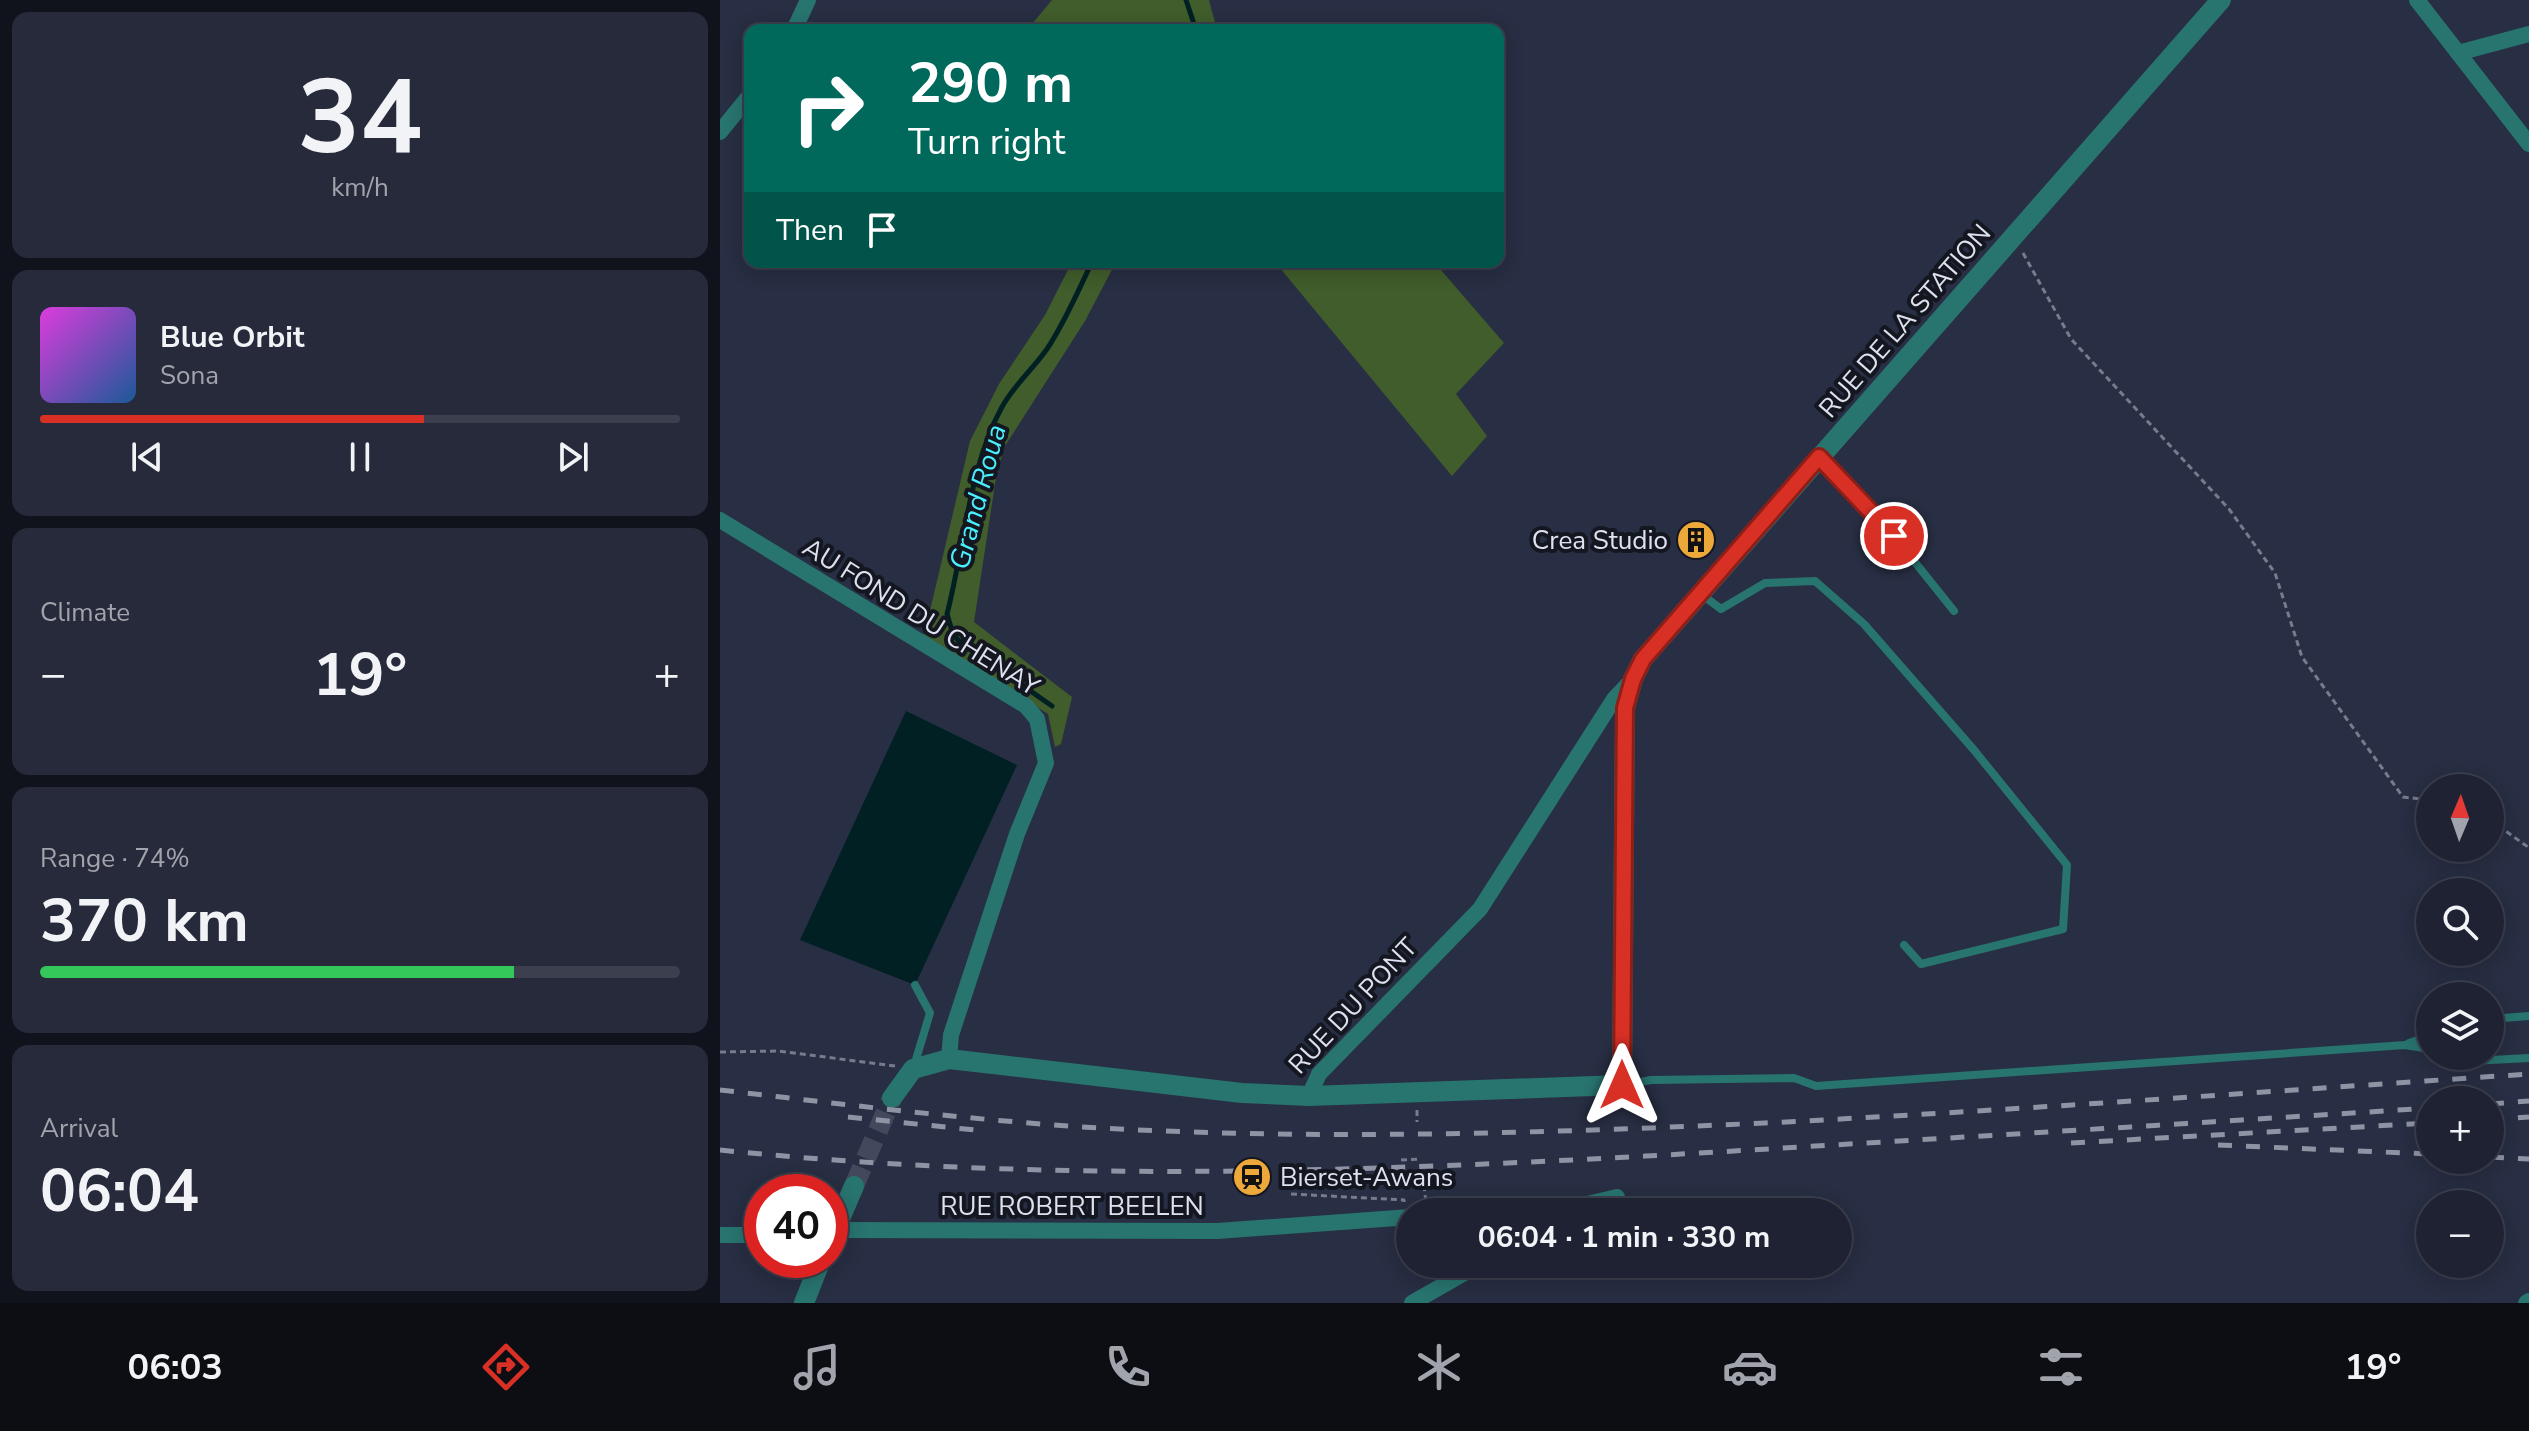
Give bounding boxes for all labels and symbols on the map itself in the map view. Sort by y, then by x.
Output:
street label: RUE DE LA STATION [1811,217,1999,425]
water label: Grand Roua [940,420,1016,574]
pin [1860,502,1928,570]
building icon: Crea Studio [1675,519,1717,561]
place label: Crea Studio [1532,523,1668,558]
street label: AU FOND DU CHENAY [796,530,1046,704]
north arrow [2416,774,2504,862]
street label: RUE DU PONT [1281,930,1425,1082]
position arrow [1580,1043,1664,1127]
station icon: Bierset-Awans [1231,1156,1273,1198]
place label: Bierset-Awans [1280,1160,1453,1195]
speed limit sign: 40 [744,1174,848,1278]
street label: RUE ROBERT BEELEN [940,1189,1204,1224]

